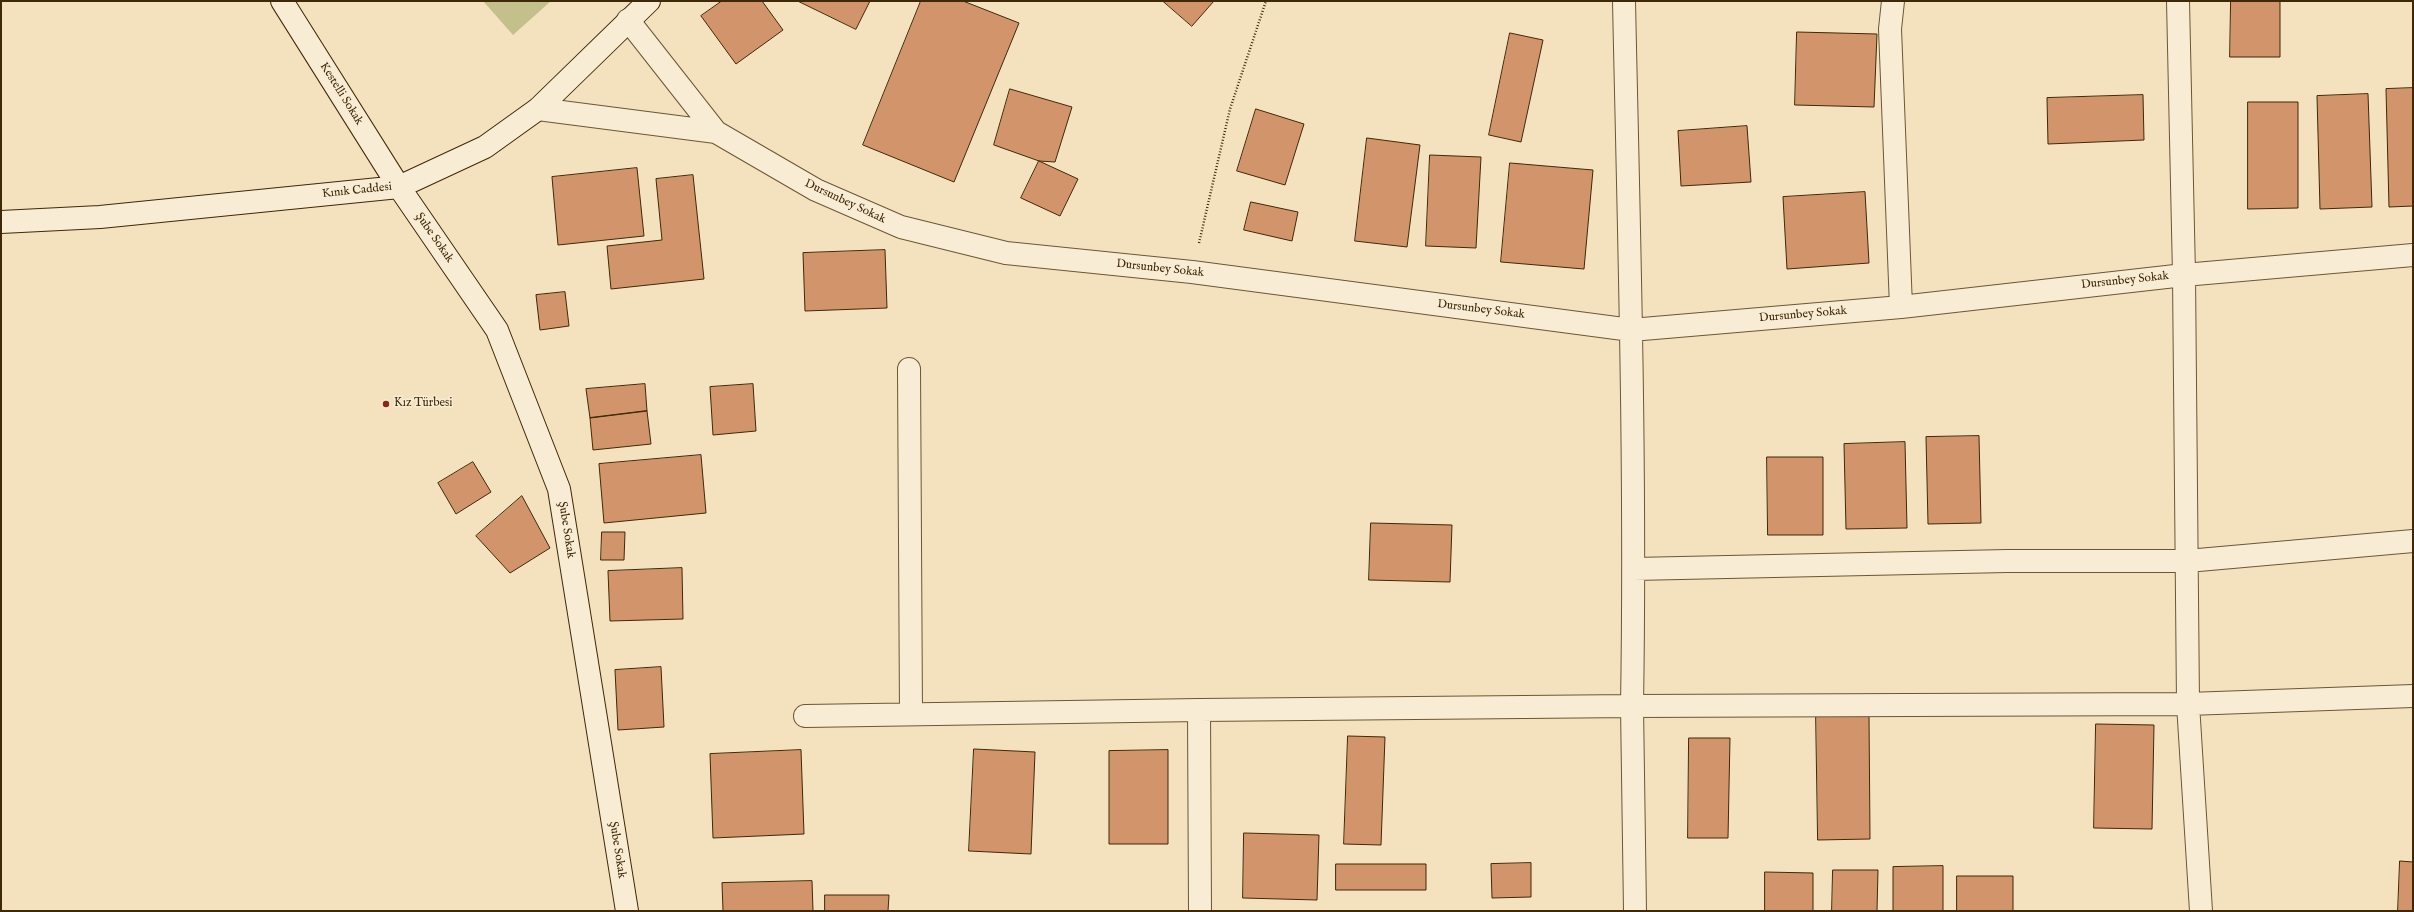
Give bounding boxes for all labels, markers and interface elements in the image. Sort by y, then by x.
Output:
street label: Kestelli Sokak [316,60,366,128]
street label: Dursunbey Sokak [802,177,888,227]
street label: Kınık Caddesi [321,180,393,202]
street label: Şube Sokak [412,210,456,266]
street label: Dursunbey Sokak [1115,257,1205,281]
street label: Dursunbey Sokak [2080,269,2170,293]
street label: Dursunbey Sokak [1436,297,1526,323]
street label: Dursunbey Sokak [1758,304,1848,326]
place label: Kız Türbesi [394,397,452,411]
marker: Kız Türbesi [381,399,391,409]
street label: Şube Sokak [554,500,578,560]
street label: Şube Sokak [605,820,629,880]

